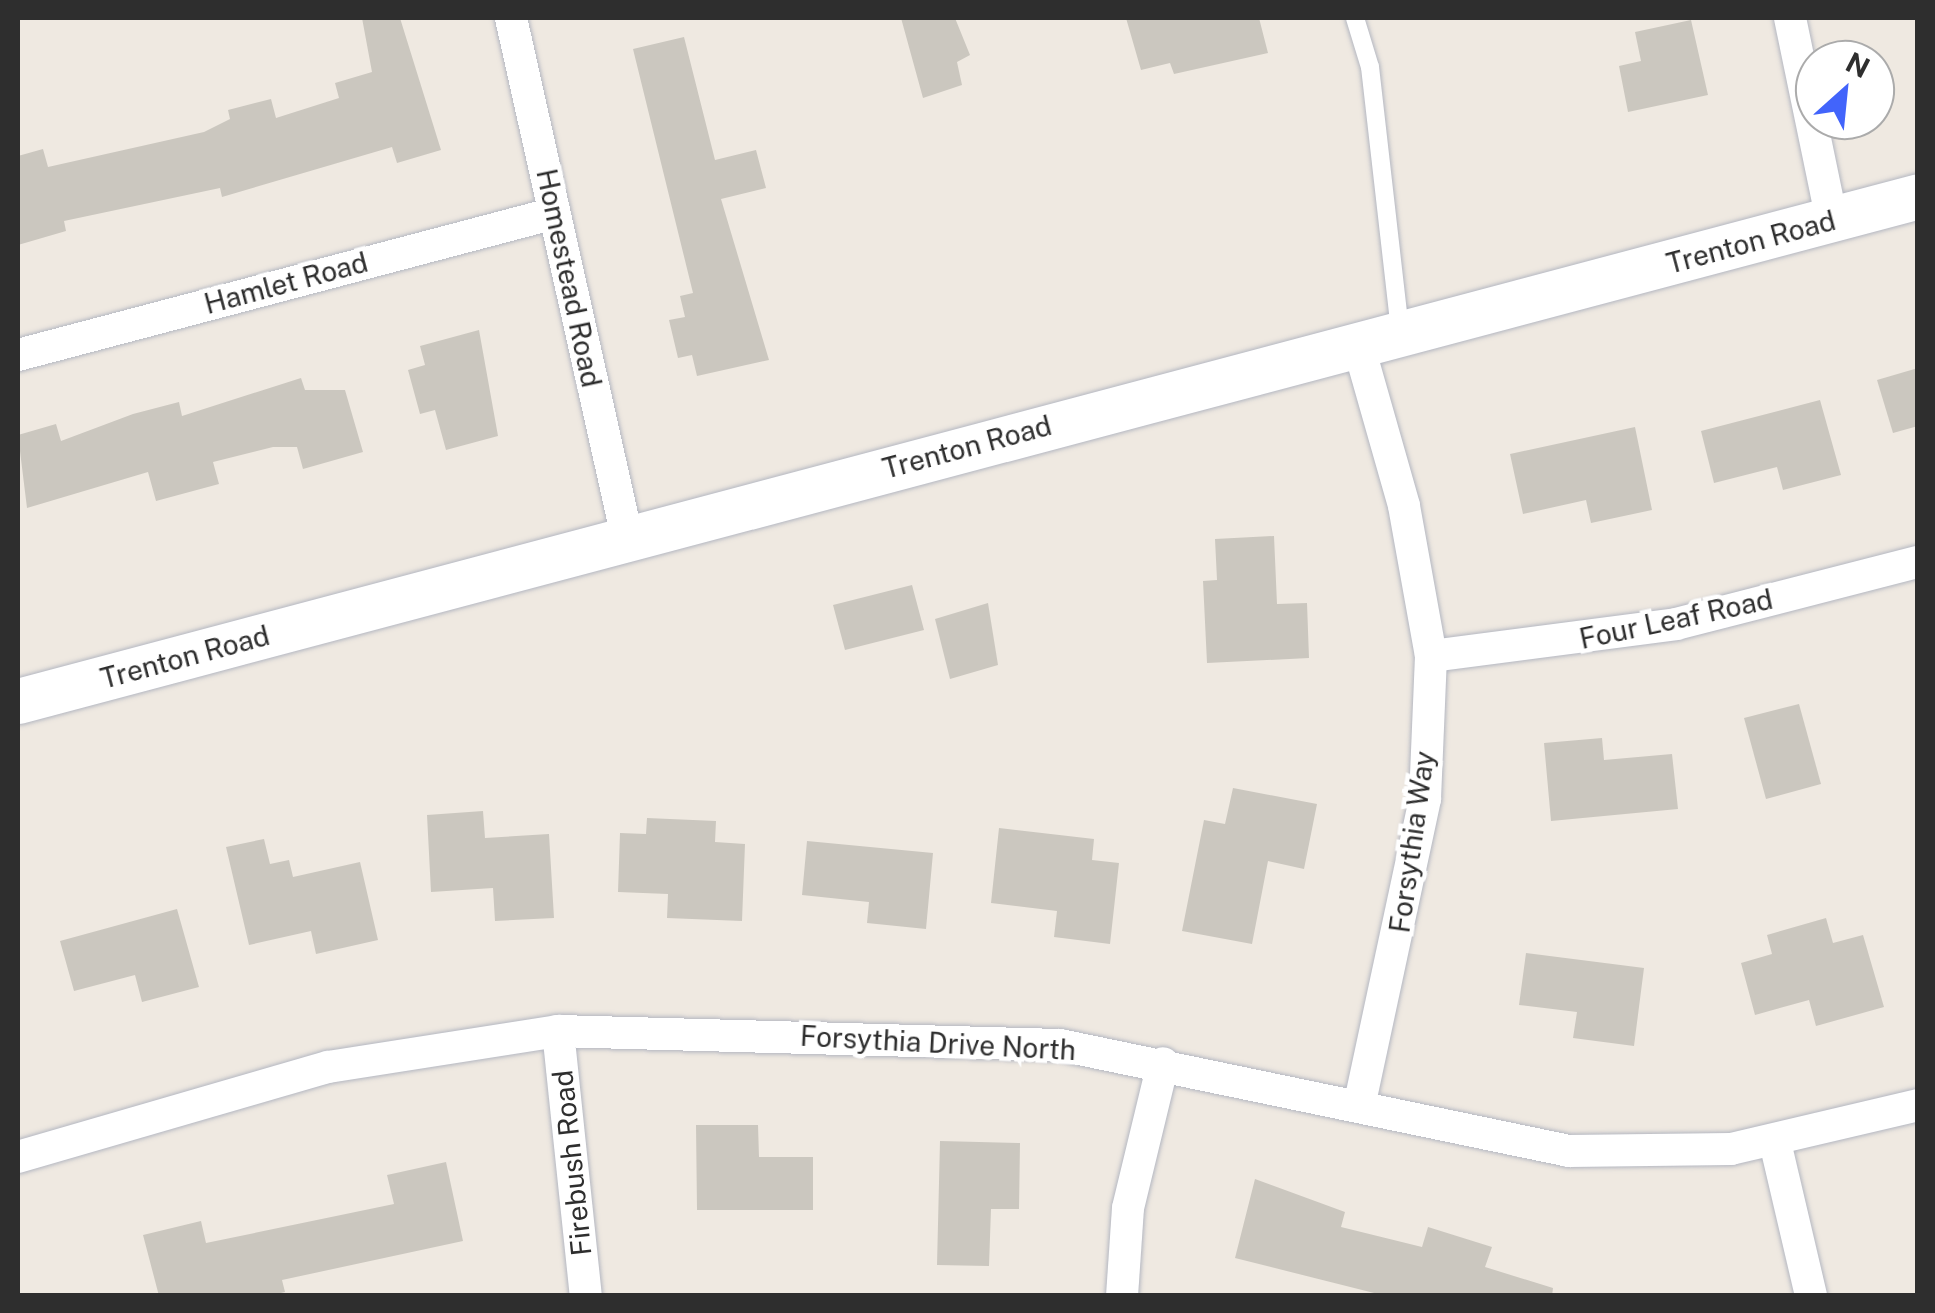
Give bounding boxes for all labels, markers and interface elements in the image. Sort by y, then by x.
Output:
north arrow [1795,40,1895,140]
text: N [1841,45,1875,84]
street label: Homestead Road [529,166,609,390]
street label: Trenton Road [1663,203,1839,281]
street label: Hamlet Road [200,245,372,321]
street label: Trenton Road [879,408,1055,486]
street label: Four Leaf Road [1576,582,1776,656]
street label: Trenton Road [97,618,273,696]
street label: Forsythia Way [1383,749,1441,935]
street label: Forsythia Drive North [799,1019,1077,1067]
street label: Firebush Road [546,1068,598,1258]

